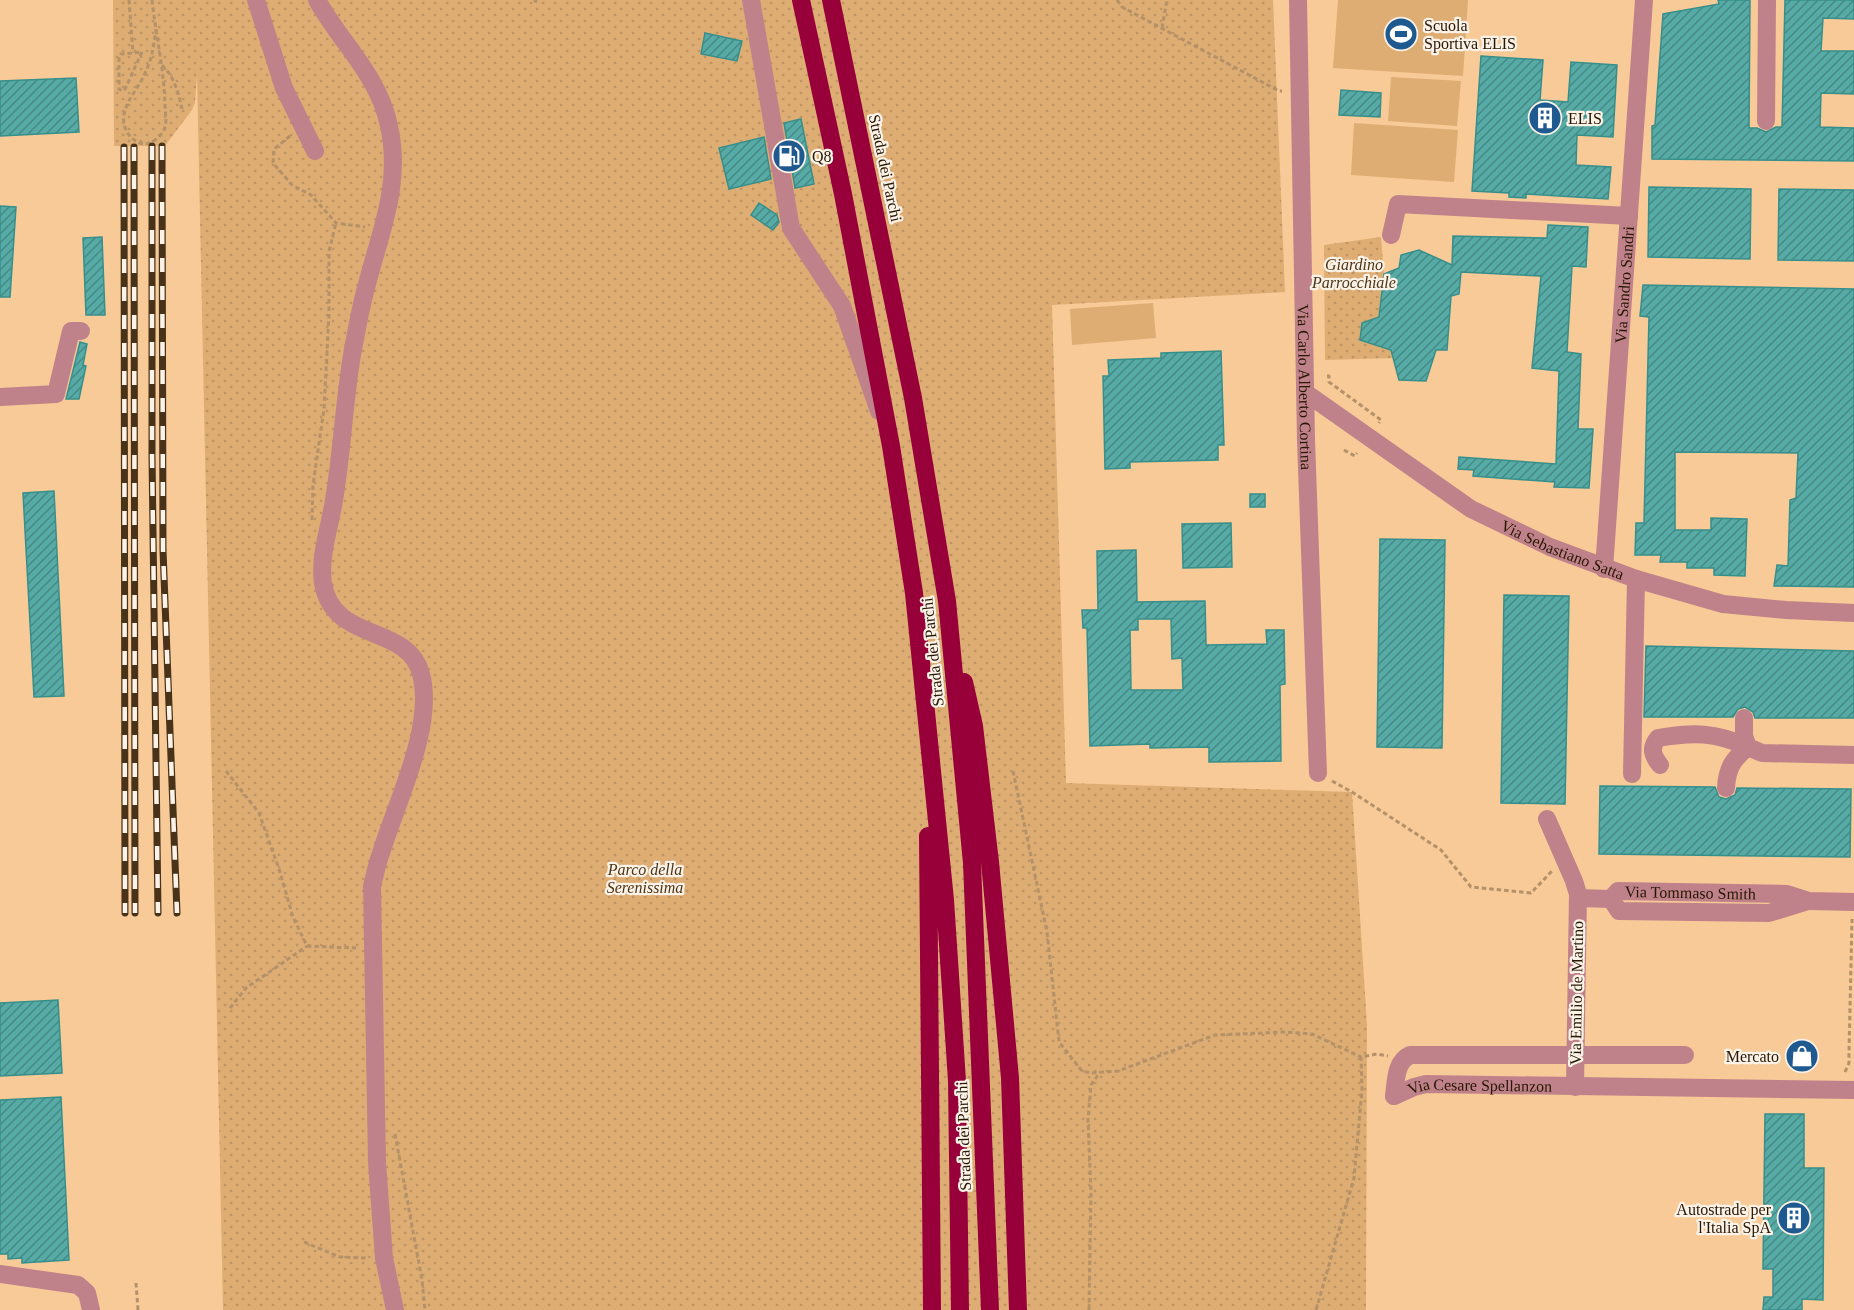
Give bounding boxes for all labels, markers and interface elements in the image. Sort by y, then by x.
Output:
sports icon: Scuola Sportiva ELIS [1383,16,1419,52]
place label: Scuola Sportiva ELIS [1424,17,1516,53]
building icon: ELIS [1527,100,1563,136]
place label: ELIS [1568,110,1602,127]
street label: Strada dei Parchi [866,113,905,224]
fuel station icon: Q8 [771,138,807,174]
place label: Q8 [812,148,832,165]
street label: Via Sandro Sandri [1612,225,1637,344]
park label: Giardino Parrocchiale [1311,256,1396,291]
street label: Via Carlo Alberto Cortina [1295,304,1315,470]
street label: Via Sebastiano Satta [1498,517,1626,583]
street label: Strada dei Parchi [918,596,947,707]
park label: Parco della Serenissima [607,861,683,896]
street label: Via Tommaso Smith [1625,883,1756,902]
street label: Via Emilio de Martino [1567,921,1586,1065]
shop icon: Mercato [1784,1038,1820,1074]
place label: Mercato [1726,1048,1779,1065]
street label: Via Cesare Spellanzon [1405,1075,1552,1098]
street label: Strada dei Parchi [953,1081,974,1191]
building icon: Autostrade per l'Italia SpA [1776,1200,1812,1236]
place label: Autostrade per l'Italia SpA [1676,1201,1772,1237]

